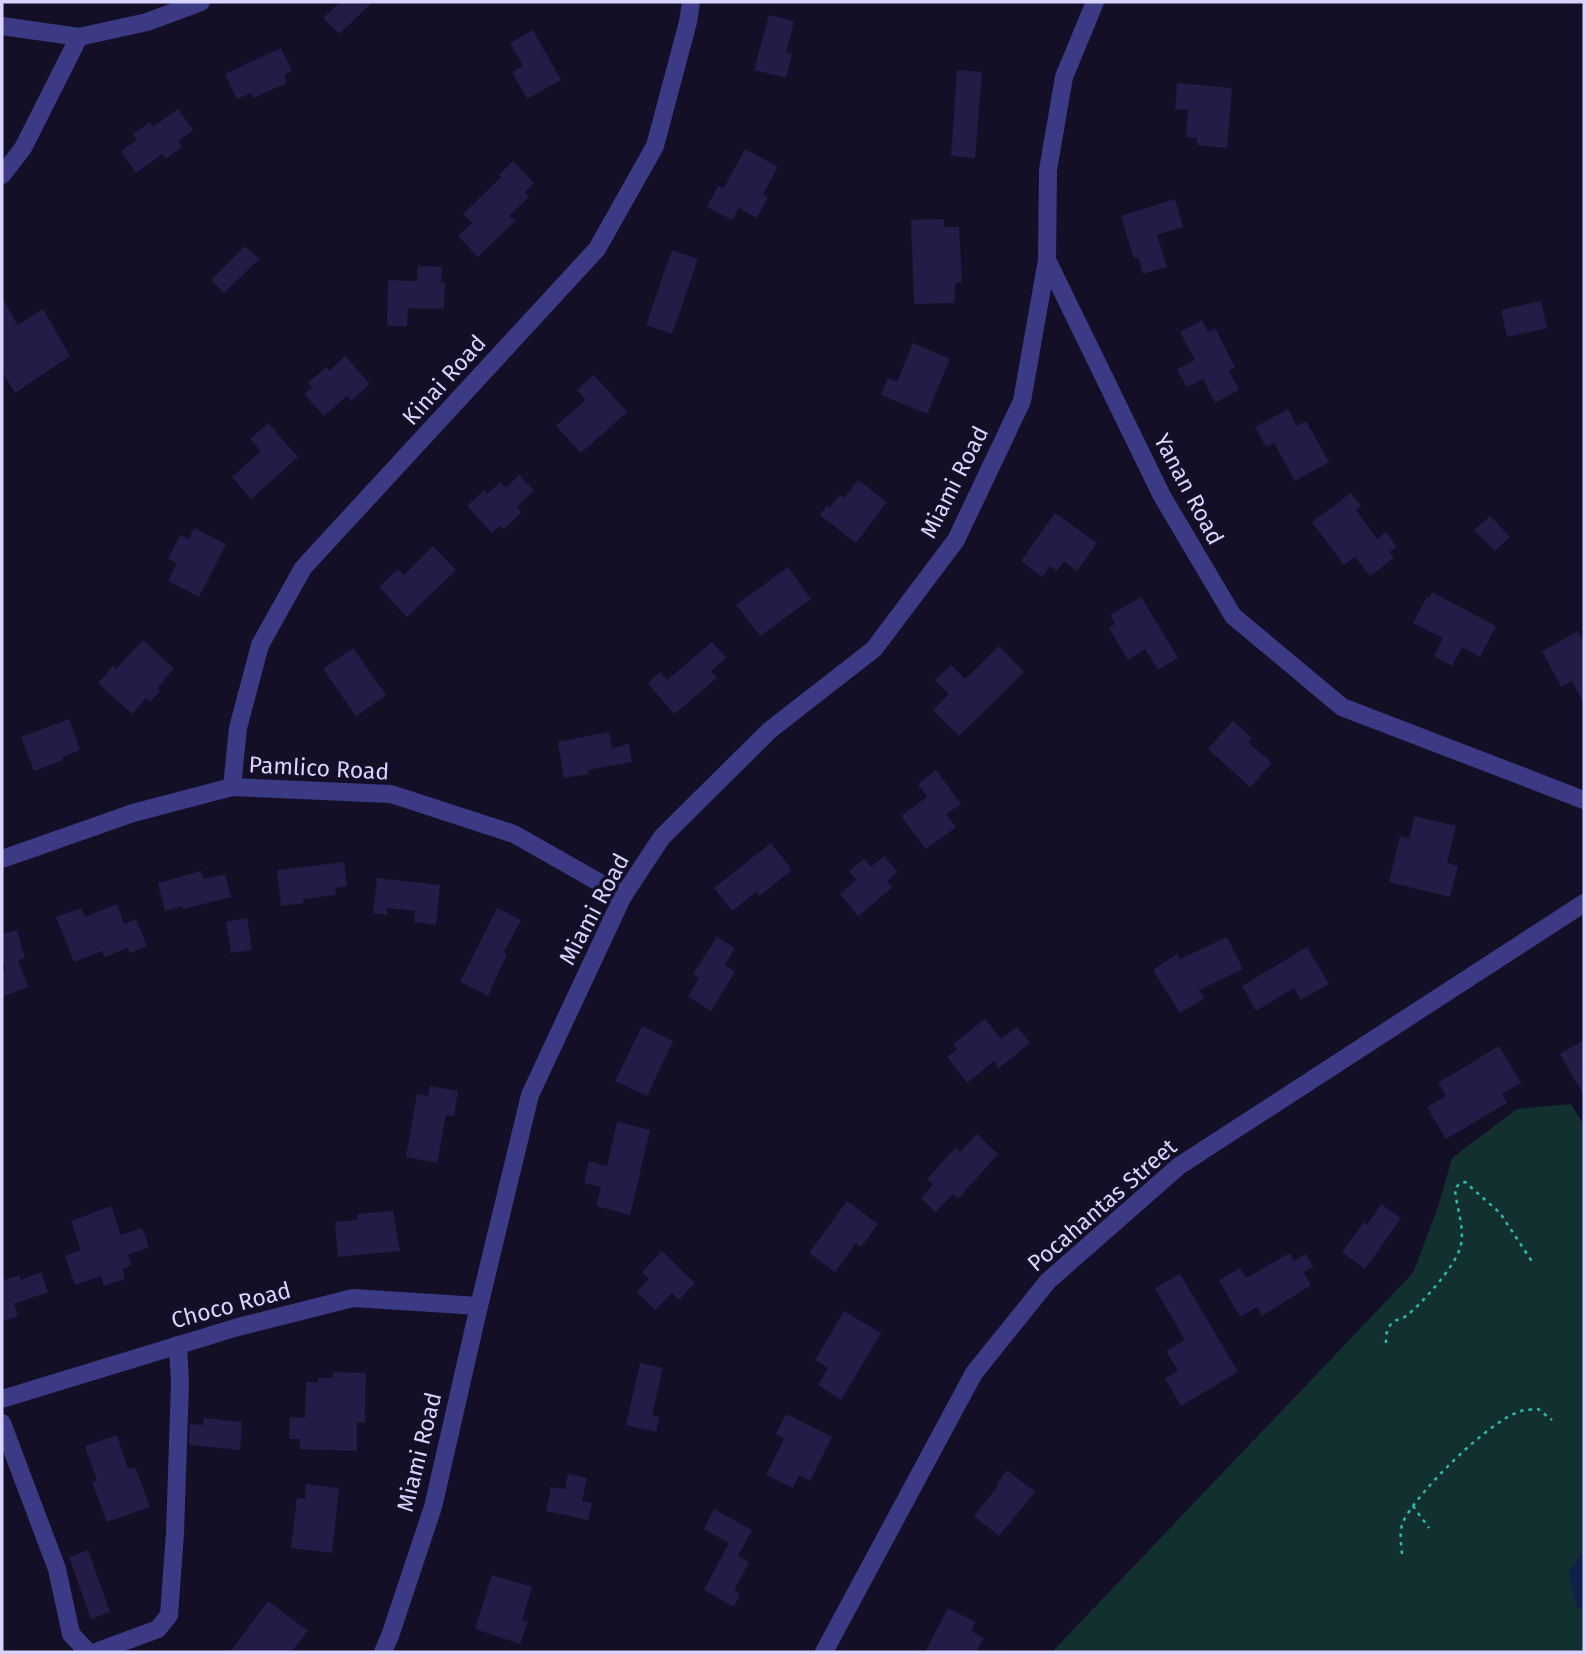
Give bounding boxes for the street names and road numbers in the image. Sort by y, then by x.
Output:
street label: Kinai Road [396,329,492,431]
street label: Miami Road [914,421,994,543]
street label: Yanan Road [1148,429,1230,549]
street label: Pamlico Road [248,750,390,786]
street label: Miami Road [553,848,635,970]
street label: Pocahantas Street [1022,1132,1183,1277]
street label: Choco Road [168,1276,294,1334]
street label: Miami Road [391,1389,447,1515]

